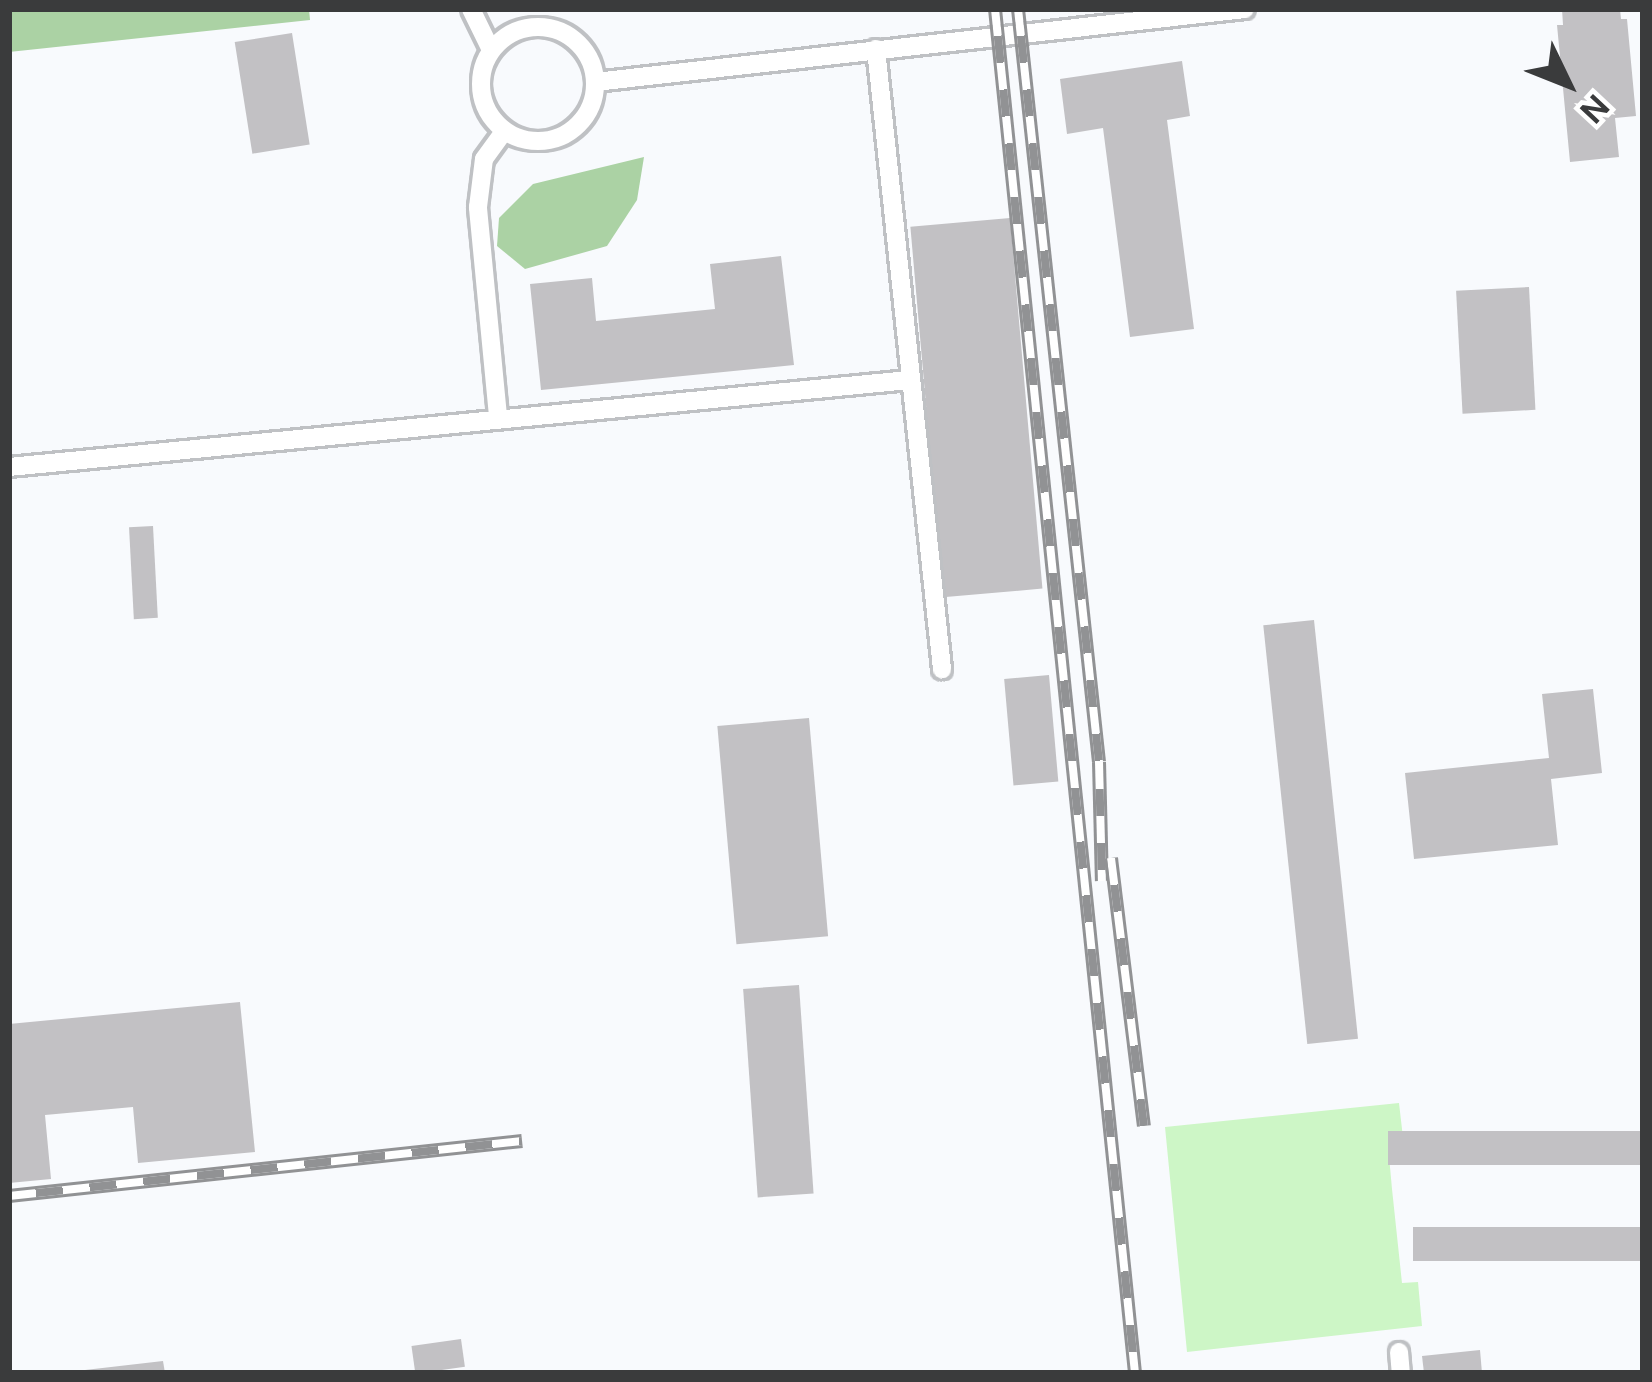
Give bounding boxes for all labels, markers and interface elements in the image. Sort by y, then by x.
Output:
north arrow [1508,24,1628,144]
text: N [1571,85,1619,132]

